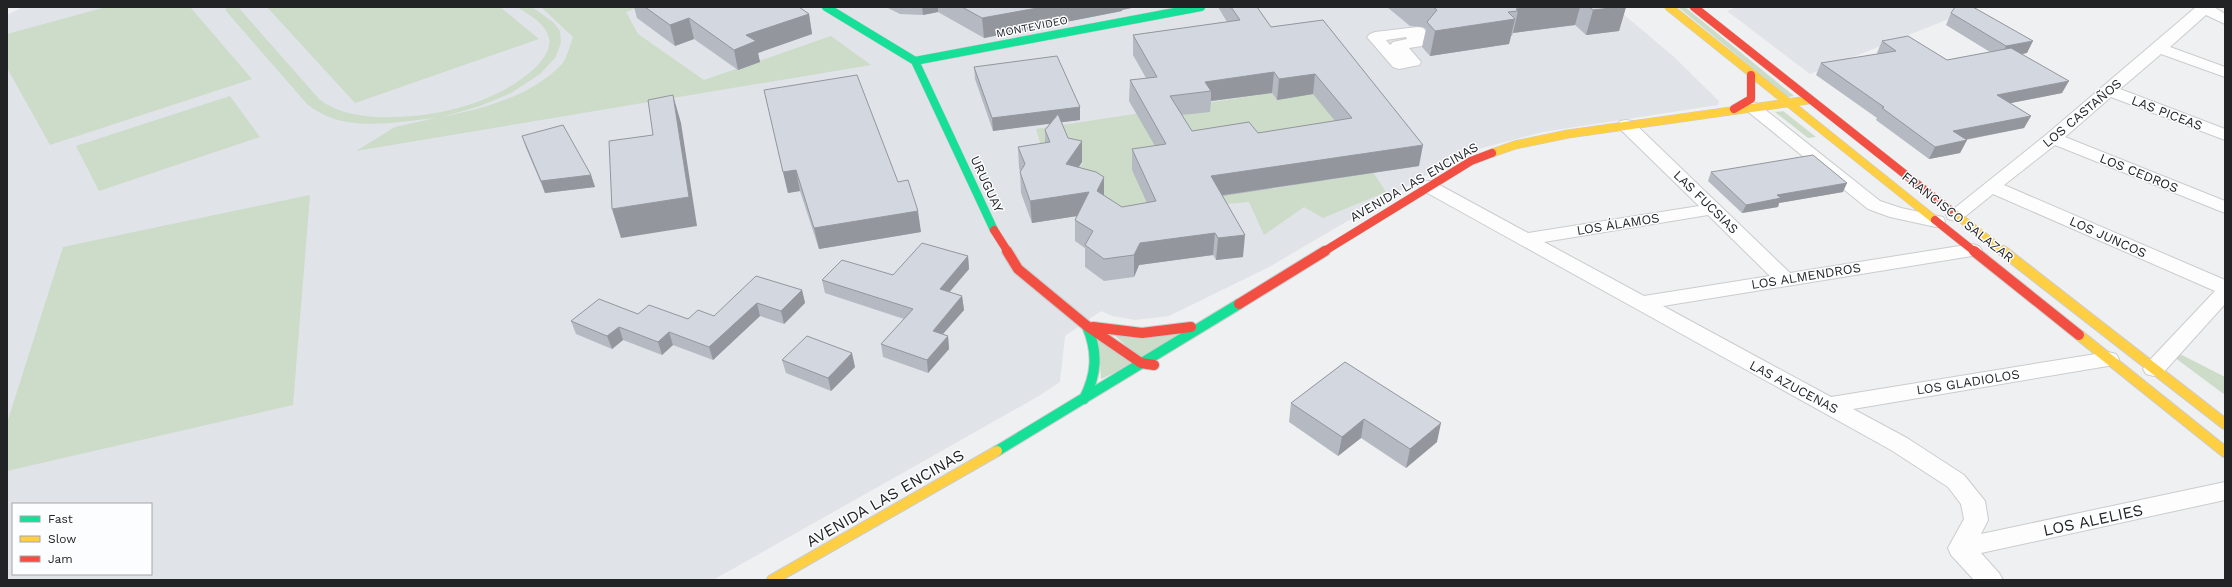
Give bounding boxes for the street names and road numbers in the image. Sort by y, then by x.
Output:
street label: MONTEVIDEO [995,14,1069,40]
street label: LOS CASTAÑOS [2040,76,2124,150]
street label: LAS PICEAS [2129,93,2205,133]
street label: AVENIDA LAS ENCINAS [1347,139,1481,225]
street label: LOS CEDROS [2098,150,2180,196]
street label: URUGUAY [967,153,1007,215]
street label: LAS FUCSIAS [1671,167,1741,237]
street label: FRANCISCO SALAZAR [1899,169,2017,265]
street label: LOS ÁLAMOS [1575,209,1660,238]
street label: LOS JUNCOS [2067,213,2149,261]
street label: LOS ALMENDROS [1750,260,1862,292]
street label: LAS AZUCENAS [1747,357,1841,417]
street label: LOS GLADIOLOS [1915,366,2021,398]
street label: AVENIDA LAS ENCINAS [803,445,967,551]
street label: LOS ALELIES [2041,500,2145,540]

